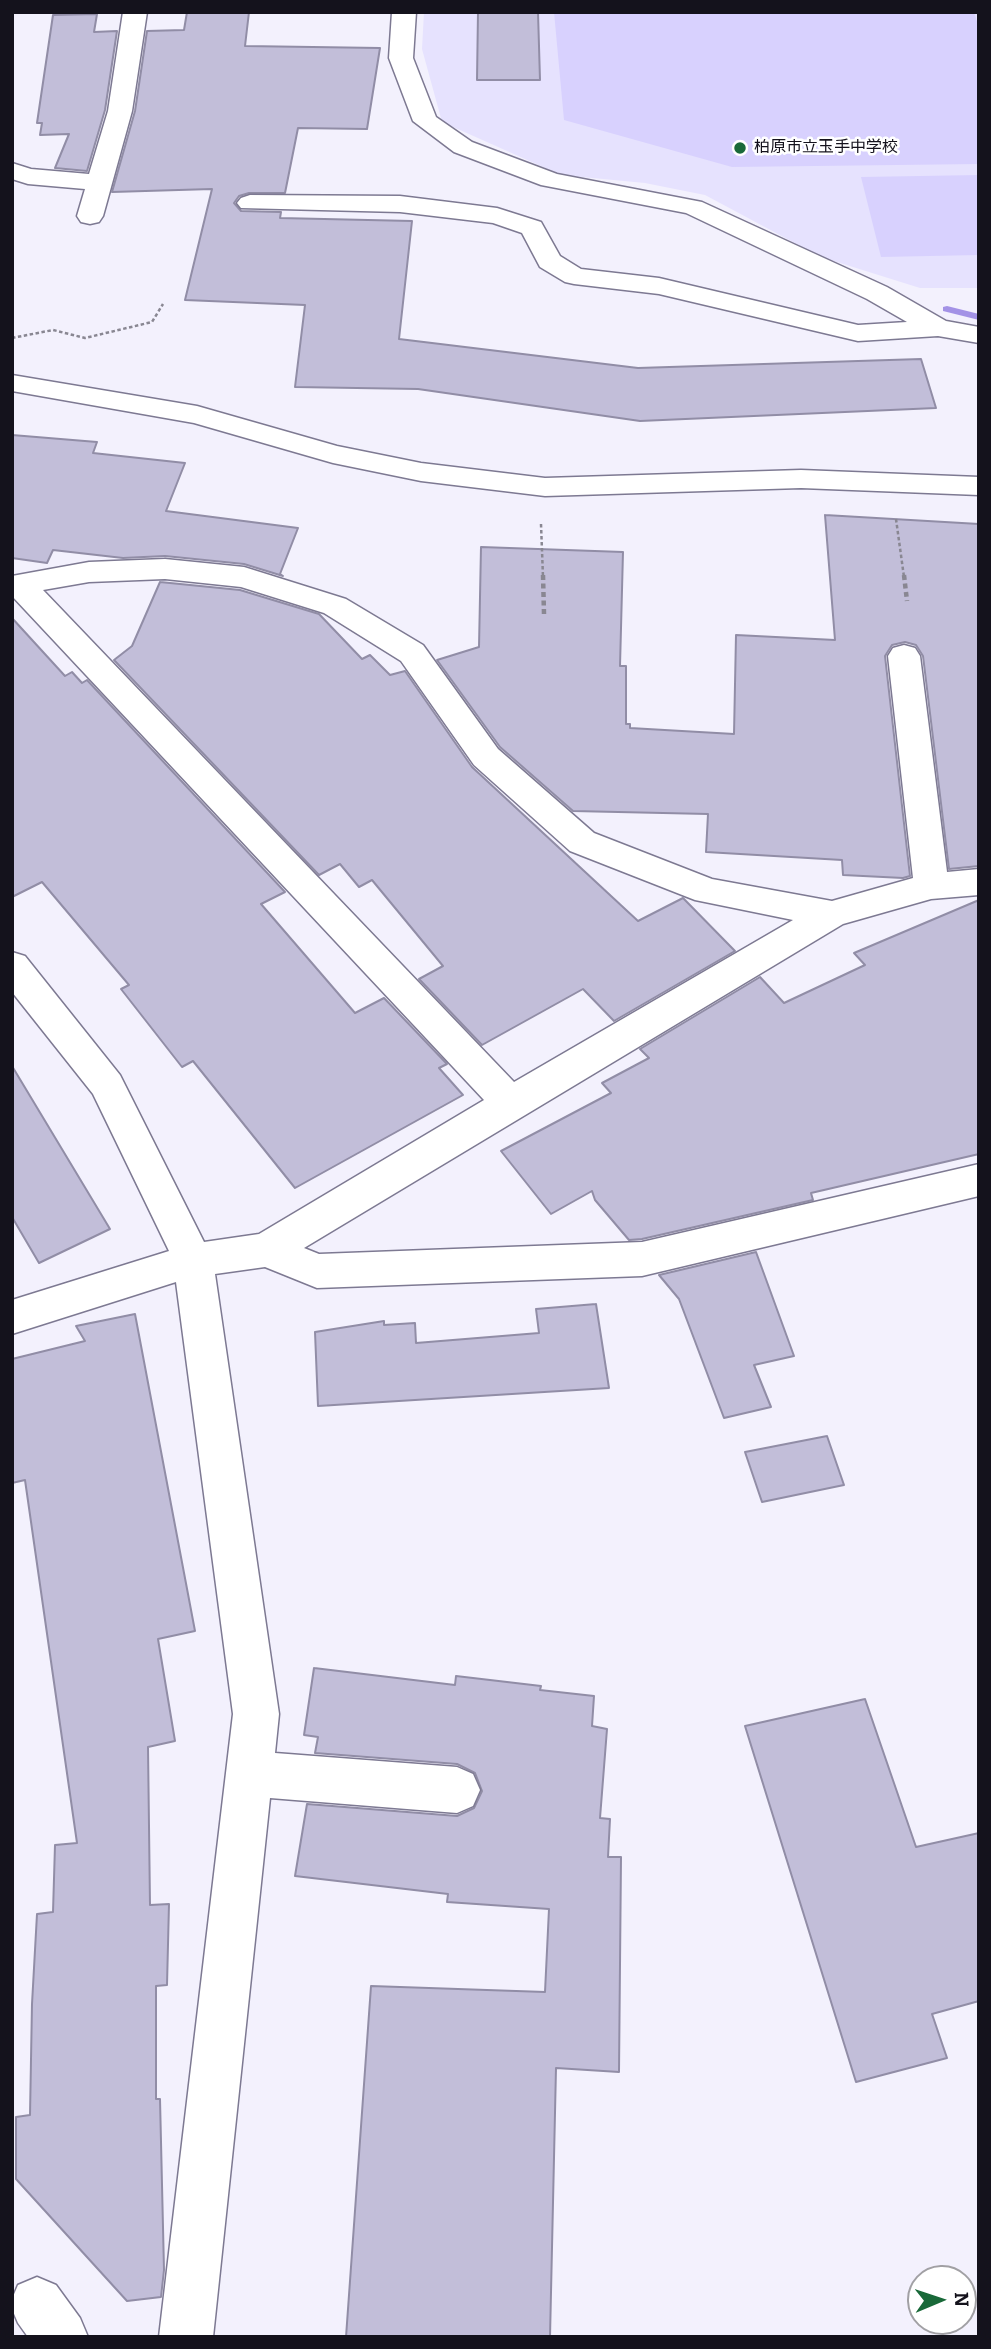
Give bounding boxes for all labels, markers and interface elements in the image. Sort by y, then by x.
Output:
place label: 柏原市立玉手中学校 [754,138,898,158]
marker: 柏原市立玉手中学校 [732,140,748,156]
north arrow [907,2265,977,2335]
text: N [950,2292,973,2307]

